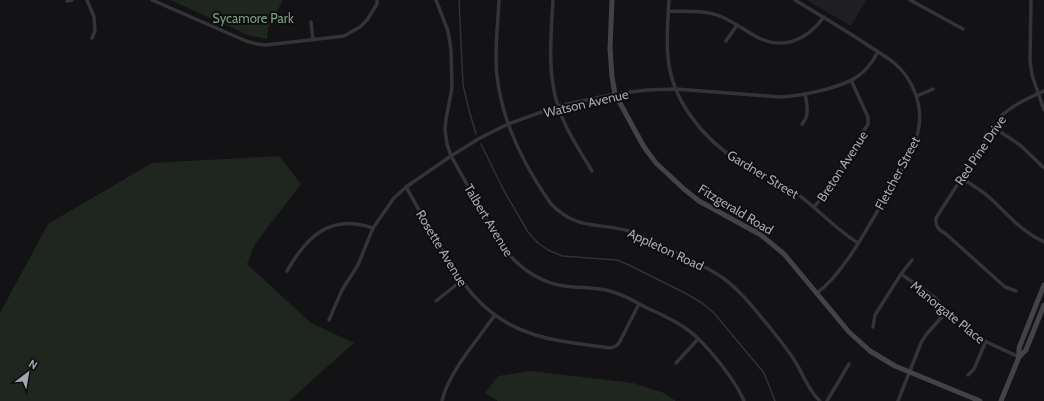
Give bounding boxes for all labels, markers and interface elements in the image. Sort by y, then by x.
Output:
park label: Sycamore Park [212,10,294,26]
street label: Watson Avenue [542,85,630,120]
street label: Red Pine Drive [951,112,1009,188]
street label: Breton Avenue [813,127,871,204]
street label: Fletcher Street [871,133,923,212]
street label: Gardner Street [724,146,802,202]
street label: Fitzgerald Road [696,180,776,238]
street label: Talbert Avenue [461,181,517,260]
street label: Rosette Avenue [413,207,471,289]
street label: Appleton Road [625,224,707,274]
street label: Manorgate Place [908,277,989,347]
north arrow [8,353,48,393]
text: N [26,356,40,372]

